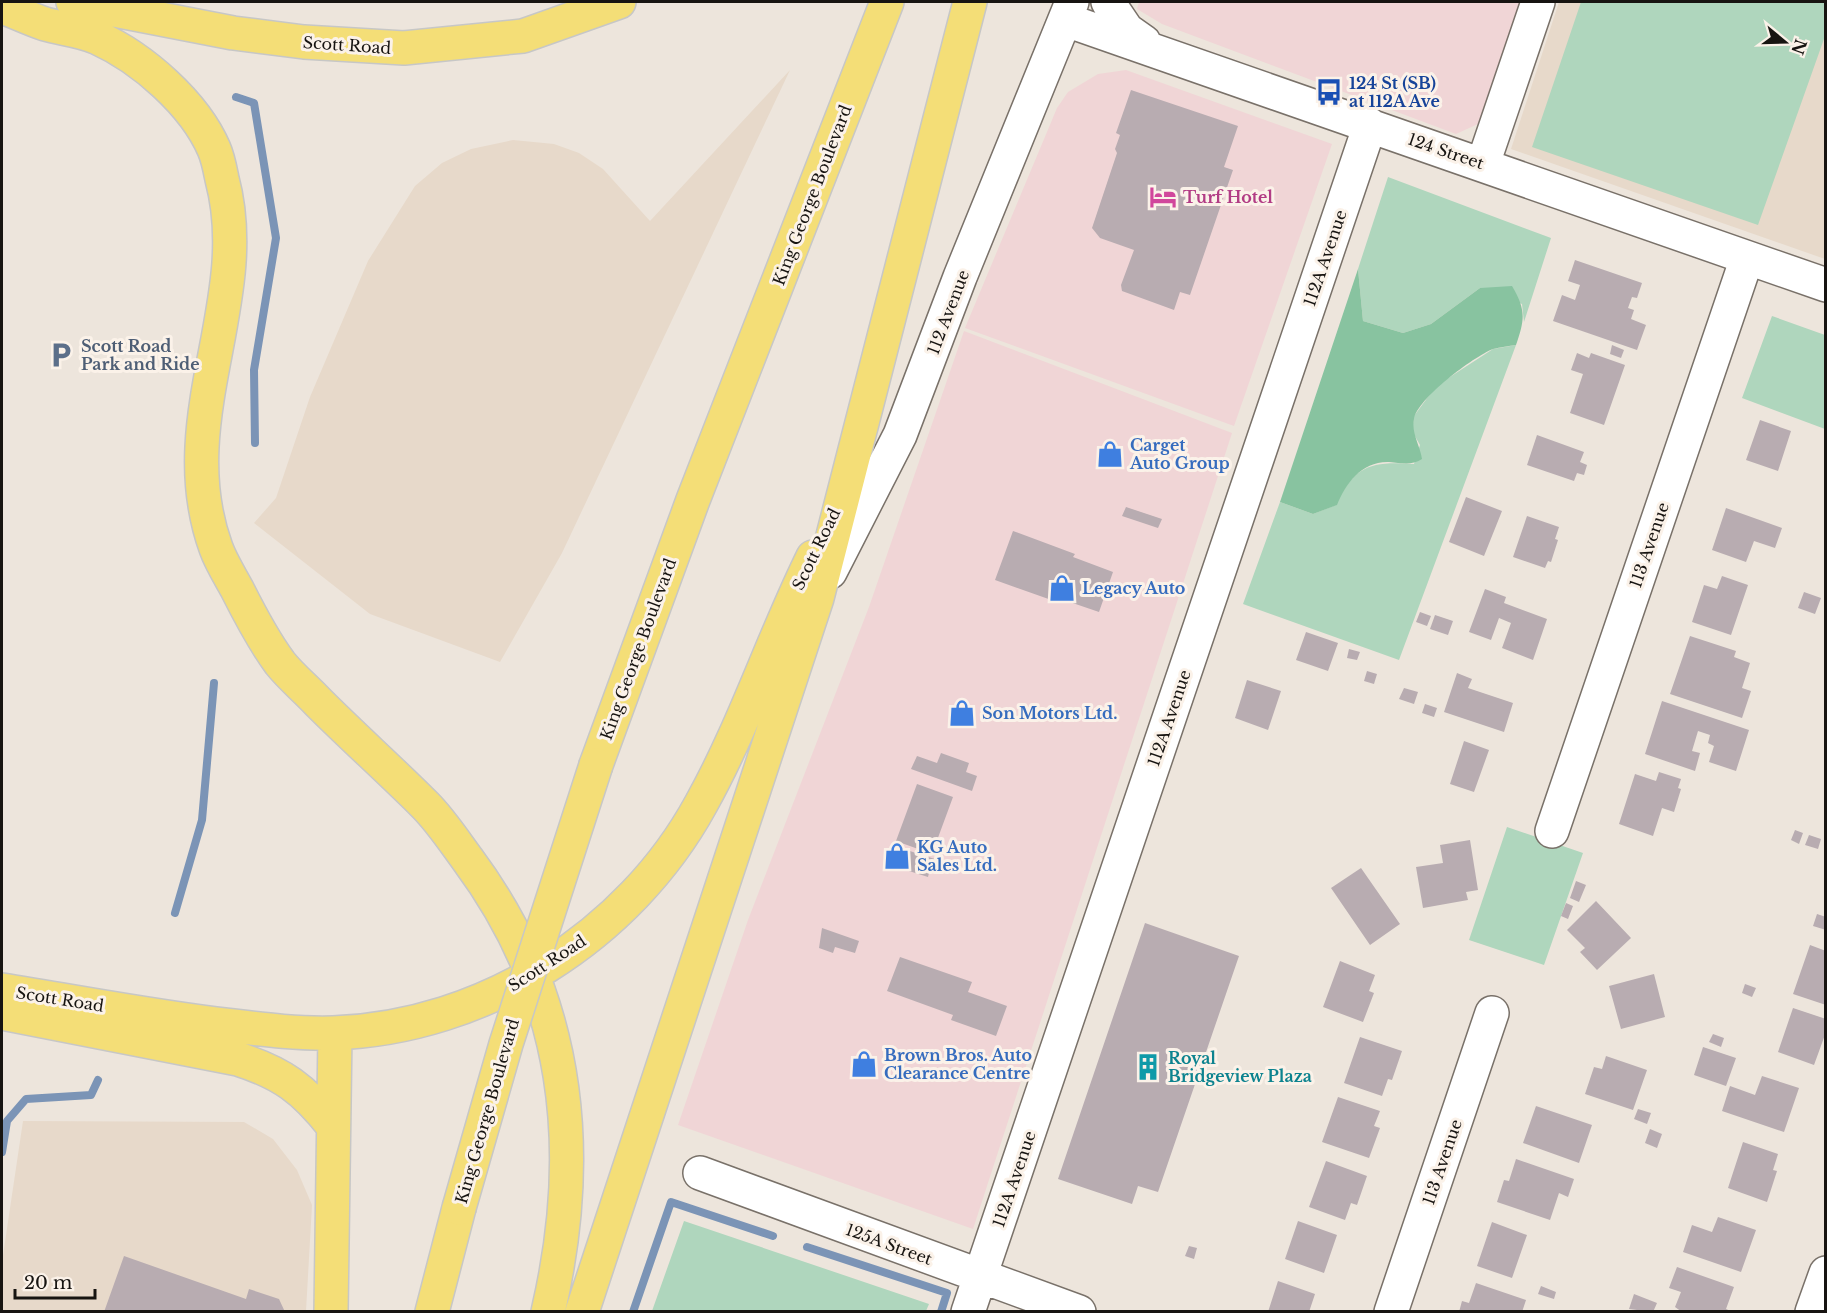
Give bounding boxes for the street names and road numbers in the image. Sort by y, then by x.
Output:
street label: Scott Road [302,32,392,58]
street label: King George Boulevard [768,102,856,288]
street label: 124 Street [1405,129,1487,173]
street label: 112A Avenue [1299,207,1351,309]
street label: 112 Avenue [923,267,973,357]
street label: 113 Avenue [1625,500,1673,590]
street label: Scott Road [788,505,845,593]
street label: King George Boulevard [596,555,680,743]
street label: 112A Avenue [1143,667,1195,769]
street label: Scott Road [504,930,590,996]
street label: Scott Road [15,982,106,1016]
street label: King George Boulevard [451,1016,523,1206]
street label: 113 Avenue [1418,1117,1466,1207]
street label: 112A Avenue [988,1128,1040,1230]
street label: 125A Street [843,1219,935,1269]

